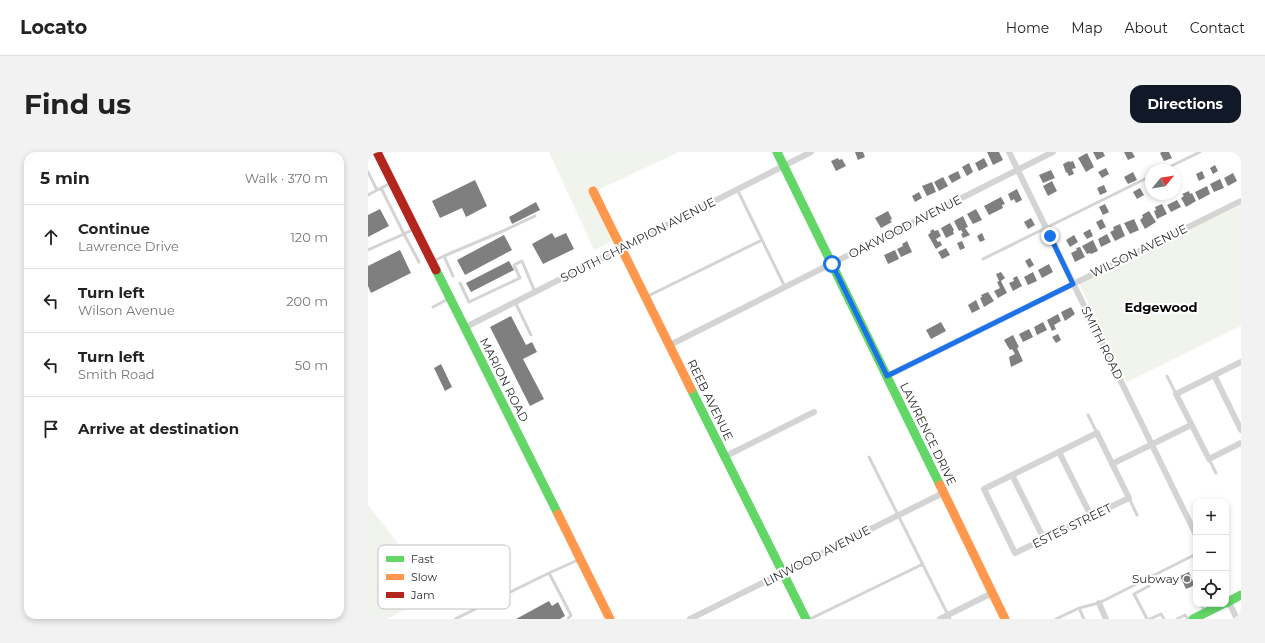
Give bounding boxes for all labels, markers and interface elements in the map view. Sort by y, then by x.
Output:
text: Locato [20,16,87,39]
text: Home [1006,19,1049,37]
text: Map [1071,19,1102,37]
text: About [1124,19,1168,37]
text: Contact [1190,19,1245,37]
button: Directions [1130,85,1241,123]
text: Find us [24,87,131,121]
north arrow [1145,164,1181,200]
text: 5 min [40,168,90,188]
text: Walk · 370 m [245,170,328,186]
street label: OAKWOOD AVENUE [846,192,964,262]
street label: SOUTH CHAMPION AVENUE [558,194,718,285]
text: Continue [78,219,150,238]
street label: WILSON AVENUE [1088,221,1190,280]
icon: ahead [40,226,62,248]
route end [1041,227,1059,245]
text: 120 m [290,229,328,245]
text: Lawrence Drive [78,238,179,254]
route start [823,255,841,273]
text: Turn left [78,283,145,302]
icon: left [40,290,62,312]
text: 200 m [286,293,328,309]
district label: Edgewood [1125,299,1197,315]
text: Wilson Avenue [78,302,175,318]
street label: SMITH ROAD [1078,304,1127,382]
street label: MARION ROAD [477,335,532,424]
text: Turn left [78,347,145,366]
icon: left [40,354,62,376]
text: 50 m [295,357,328,373]
street label: REEB AVENUE [684,357,737,443]
text: Smith Road [78,366,155,382]
street label: LAWRENCE DRIVE [897,380,960,488]
icon: arrive [40,418,62,440]
text: Arrive at destination [78,419,239,438]
map controls [1193,499,1229,607]
button: + [1193,499,1229,535]
street label: ESTES STREET [1030,500,1114,551]
street label: LINWOOD AVENUE [761,522,873,589]
button: − [1193,535,1229,571]
legend [378,545,510,609]
text: Fast [411,552,435,566]
text: Slow [411,570,437,584]
place label: Subway [1132,571,1179,586]
button: locate [1193,571,1229,607]
marker: Subway [1182,574,1192,584]
text: Jam [410,588,435,602]

